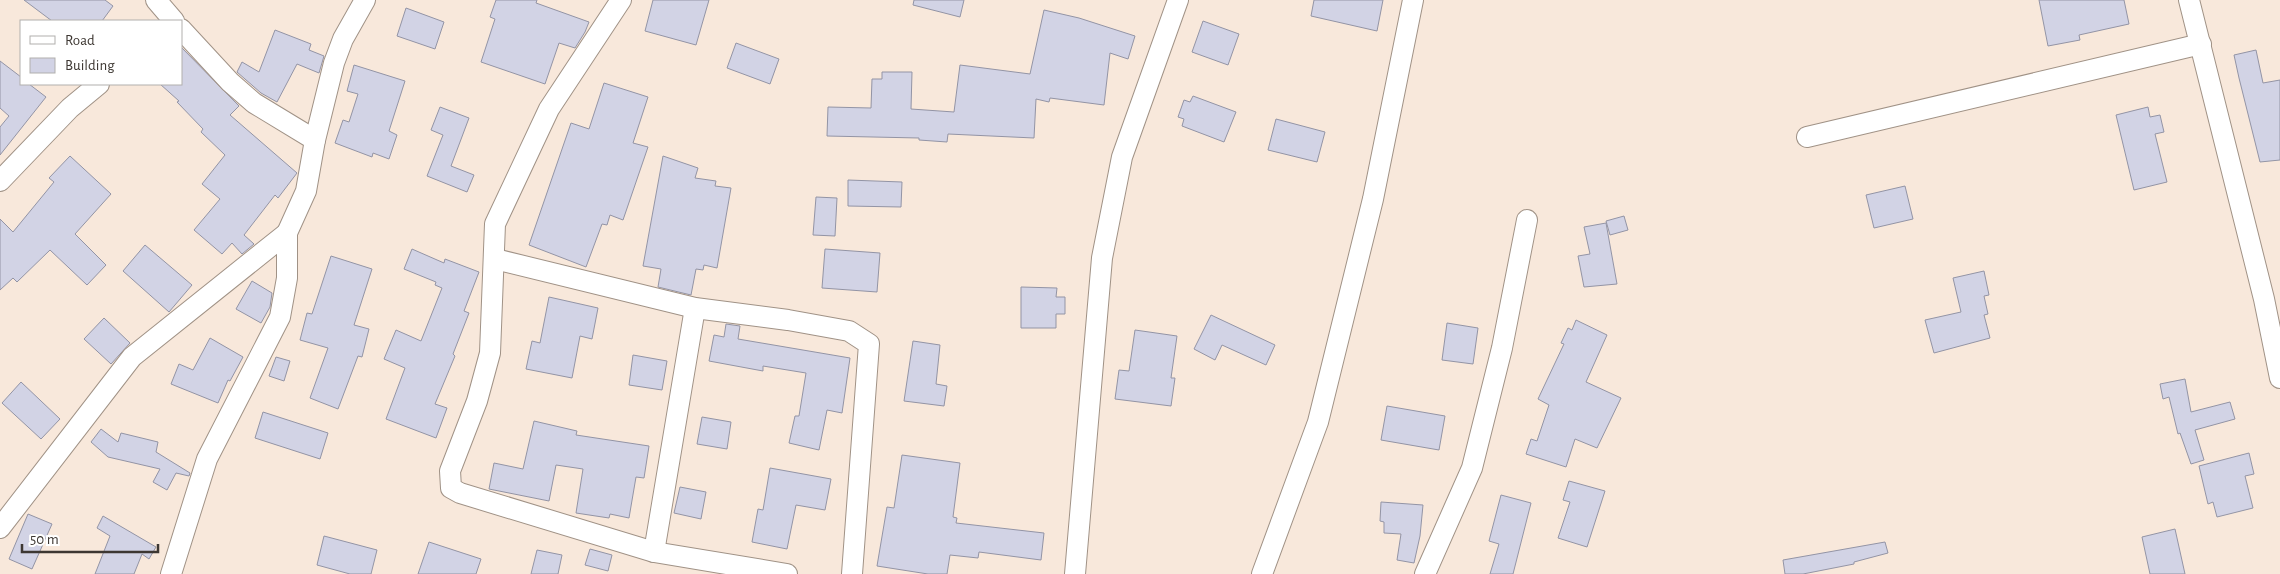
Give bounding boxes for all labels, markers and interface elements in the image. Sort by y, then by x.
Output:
legend [20,20,182,85]
text: Road [65,33,95,48]
text: Building [65,58,115,73]
scale bar [22,522,159,554]
text: 50 m [30,532,59,547]

